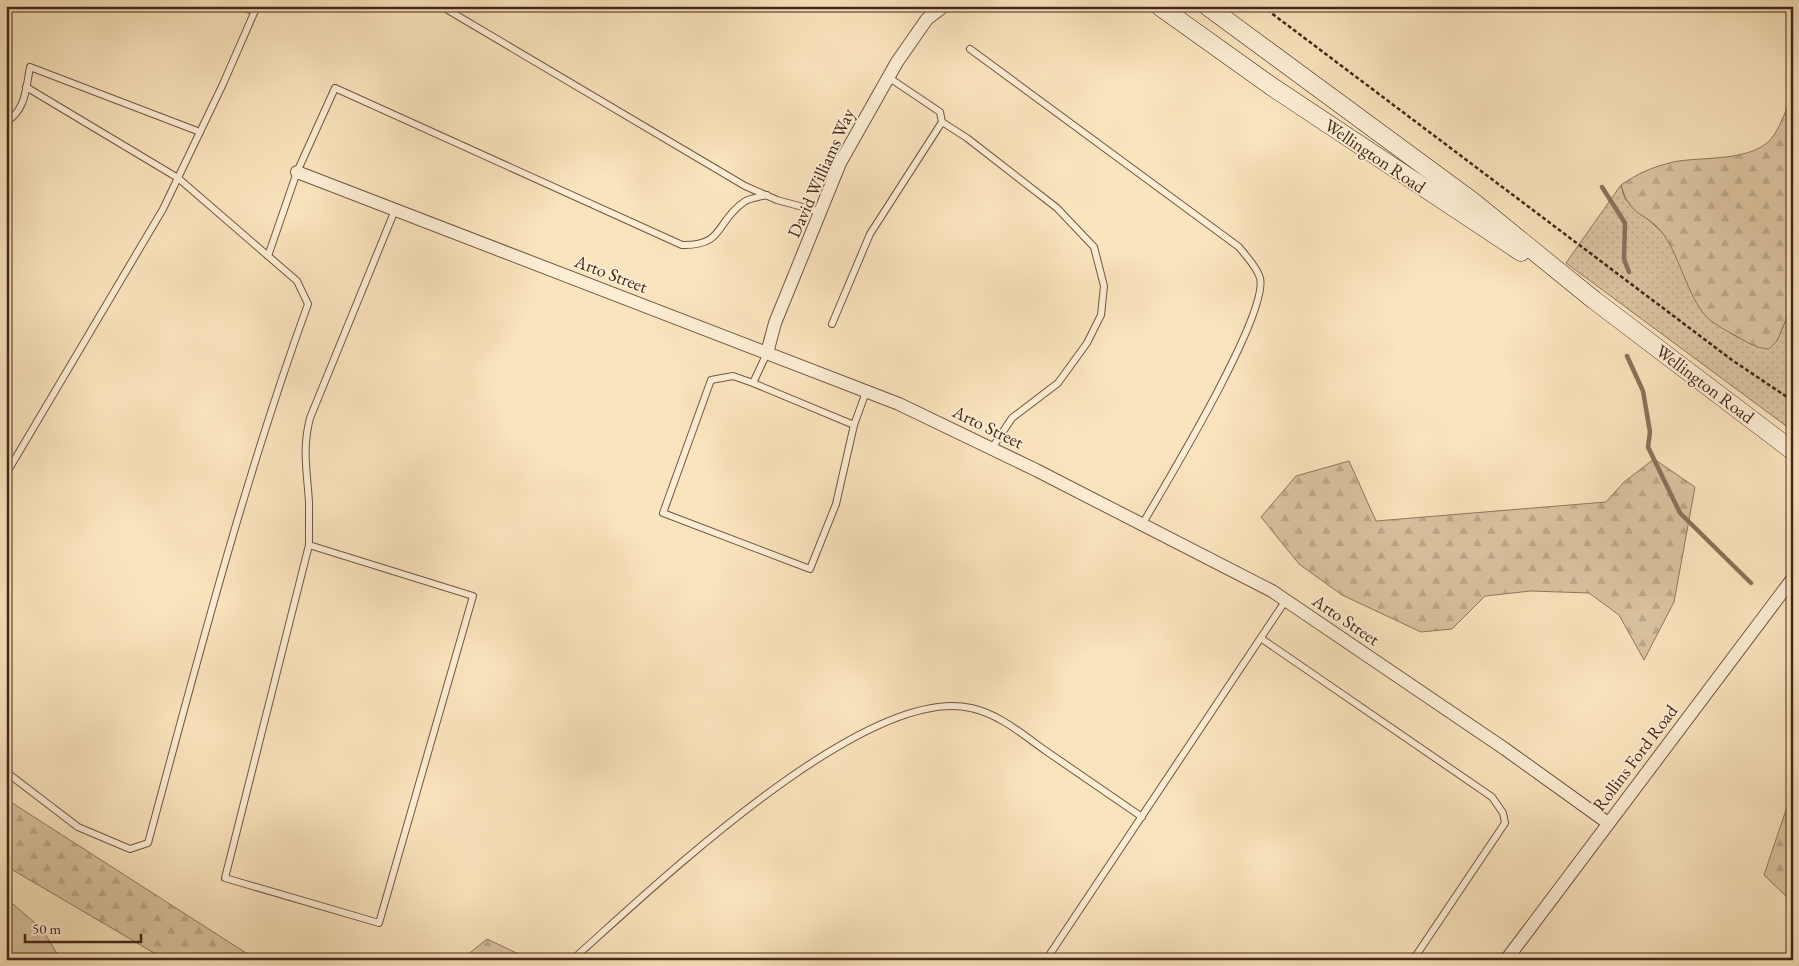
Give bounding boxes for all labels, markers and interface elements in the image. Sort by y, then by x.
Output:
street label: David Williams Way [782,104,859,241]
street label: Wellington Road [1320,113,1431,198]
street label: Arto Street [571,249,651,298]
street label: Wellington Road [1651,339,1760,429]
street label: Arto Street [948,399,1028,454]
street label: Arto Street [1307,588,1385,651]
street label: Rollins Ford Road [1587,699,1683,816]
scale bar [25,911,141,943]
text: 50 m [32,919,61,938]

